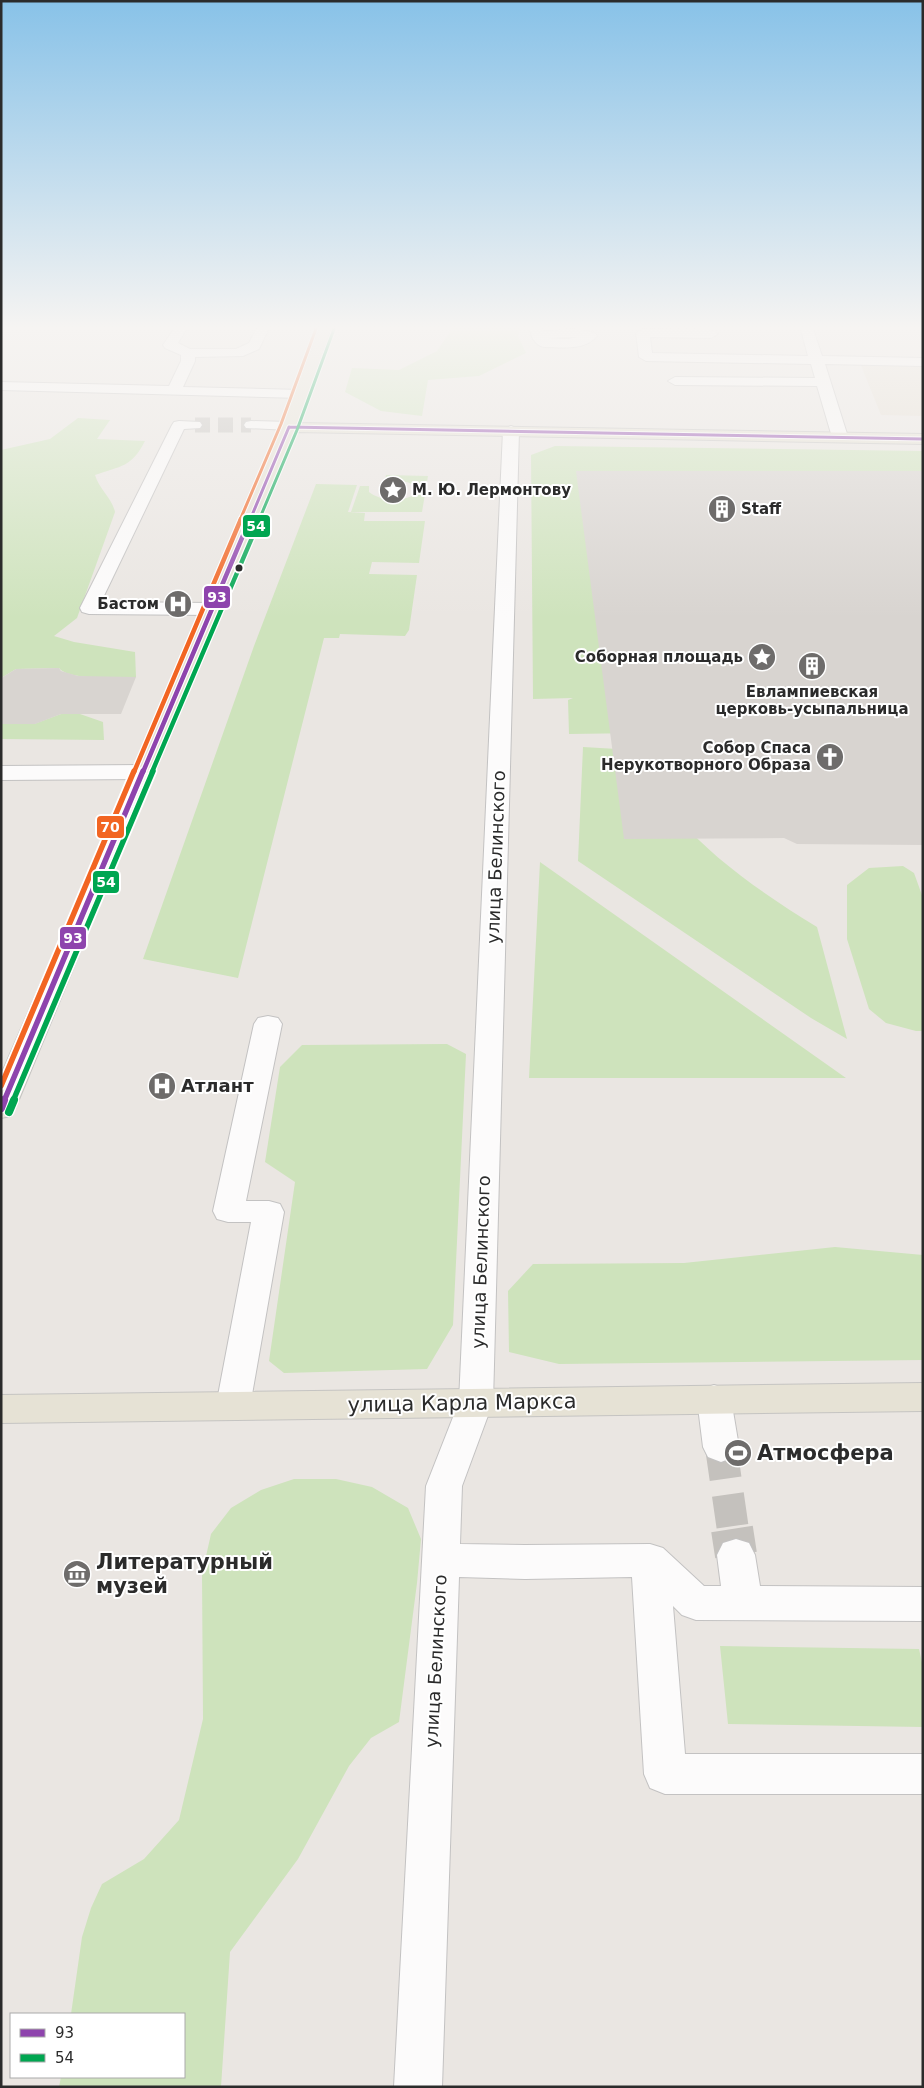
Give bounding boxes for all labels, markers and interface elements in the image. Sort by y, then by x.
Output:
place icon: М. Ю. Лермонтову [378,475,408,505]
place label: М. Ю. Лермонтову [412,481,571,499]
building icon: Staff [707,494,737,524]
place label: Staff [741,500,782,518]
line badge: 54 [242,514,271,538]
text: 54 [246,518,266,534]
unlabelled marker [234,563,244,573]
line badge: 93 [203,585,231,609]
hospital icon: Бастом [163,589,193,619]
text: 93 [207,589,227,605]
place label: Бастом [97,595,159,613]
place icon: Соборная площадь [747,642,777,672]
place label: Соборная площадь [575,648,743,666]
building icon: Евлампиевская церковь-усыпальница [797,651,827,681]
place label: Евлампиевская церковь-усыпальница [715,683,909,718]
place label: Собор Спаса Нерукотворного Образа [601,739,811,774]
church icon: Собор Спаса Нерукотворного Образа [815,742,845,772]
street label: улица Белинского [482,770,509,944]
line badge: 70 [96,815,125,839]
text: 70 [100,819,120,835]
line badge: 54 [92,870,120,894]
text: 54 [96,874,116,890]
line badge: 93 [59,926,87,950]
text: 93 [63,930,83,946]
hospital icon: Атлант [147,1071,177,1101]
place label: Атлант [181,1075,254,1096]
street label: улица Белинского [467,1175,494,1349]
street label: улица Карла Маркса [347,1389,577,1417]
sports icon: Атмосфера [723,1438,753,1468]
place label: Атмосфера [757,1441,894,1465]
place label: Литературный музей [96,1550,273,1598]
museum icon: Литературный музей [62,1559,92,1589]
street label: улица Белинского [420,1574,451,1748]
legend [10,2013,185,2078]
text: 93 [55,2024,74,2042]
text: 54 [55,2049,74,2067]

